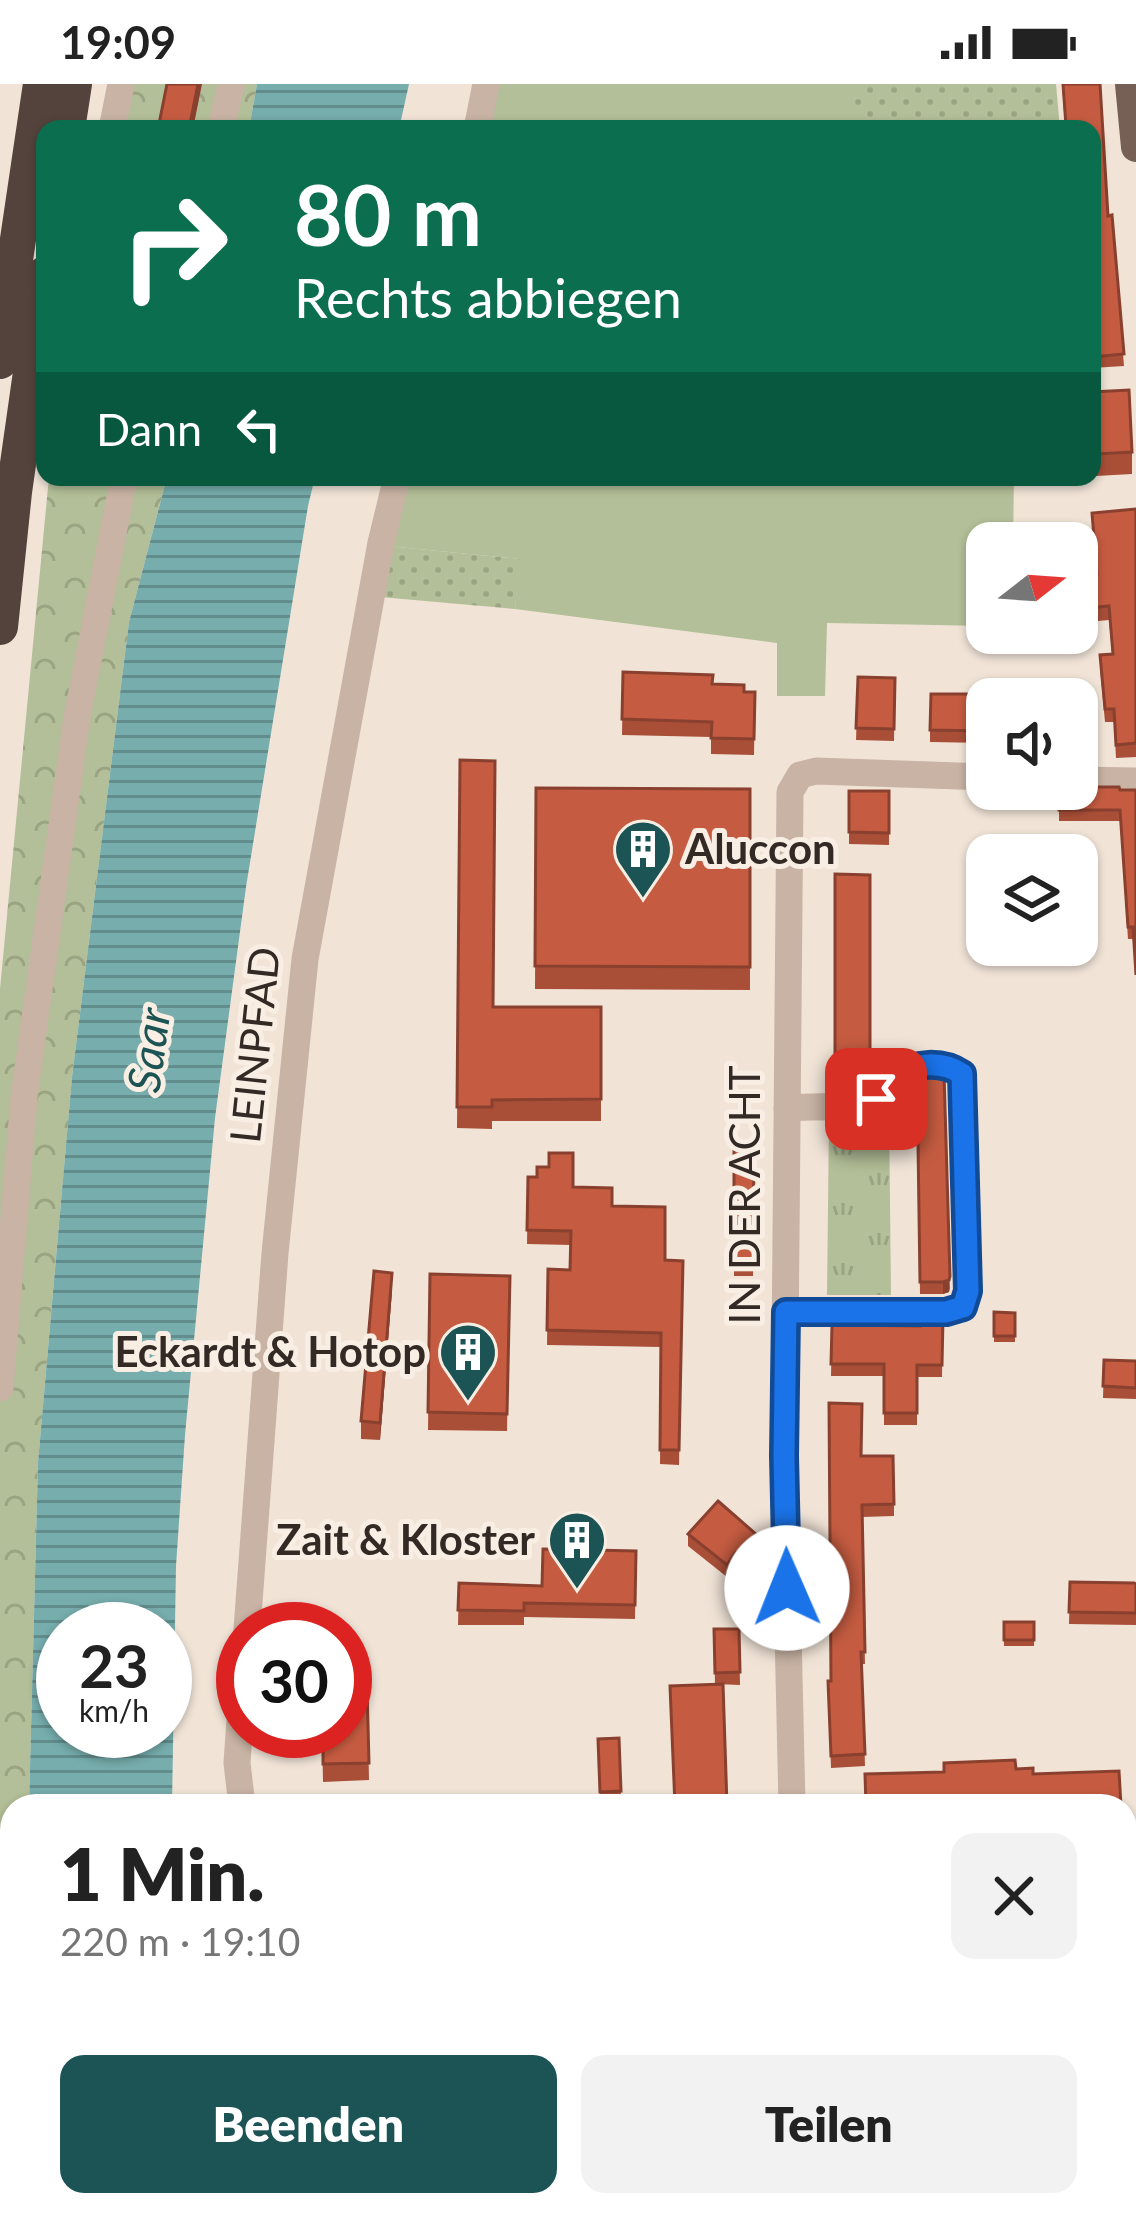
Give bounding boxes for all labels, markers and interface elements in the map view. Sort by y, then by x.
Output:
text: 19:09 [60,15,176,69]
text: 80 m [294,163,482,264]
icon: right [96,168,252,324]
text: Rechts abbiegen [294,265,682,330]
icon: left [226,396,292,462]
text: Dann [96,402,202,456]
north arrow [966,522,1098,654]
map controls [966,522,1098,966]
button: sound [966,678,1098,810]
building icon: Aluccon [612,818,674,900]
place label: Aluccon [684,823,836,873]
button: layers [966,834,1098,966]
street label: LEINPFAD [219,945,289,1145]
water label: Saar [115,1003,181,1095]
pin [825,1048,927,1150]
street label: IN DER ACHT [719,1065,769,1325]
icon: arrive [843,1066,909,1132]
building icon: Eckardt & Hotop [437,1321,499,1403]
place label: Eckardt & Hotop [115,1326,426,1376]
building icon: Zait & Kloster [546,1509,608,1591]
place label: Zait & Kloster [276,1514,535,1564]
position arrow [724,1525,850,1651]
speed limit sign: 30 [216,1602,372,1758]
text: 23 [79,1629,149,1701]
text: km/h [79,1692,149,1728]
text: 1 Min. [60,1830,264,1916]
button: close [951,1833,1077,1959]
text: 220 m · 19:10 [60,1918,300,1964]
button: Beenden [60,2055,557,2193]
button: Teilen [581,2055,1077,2193]

